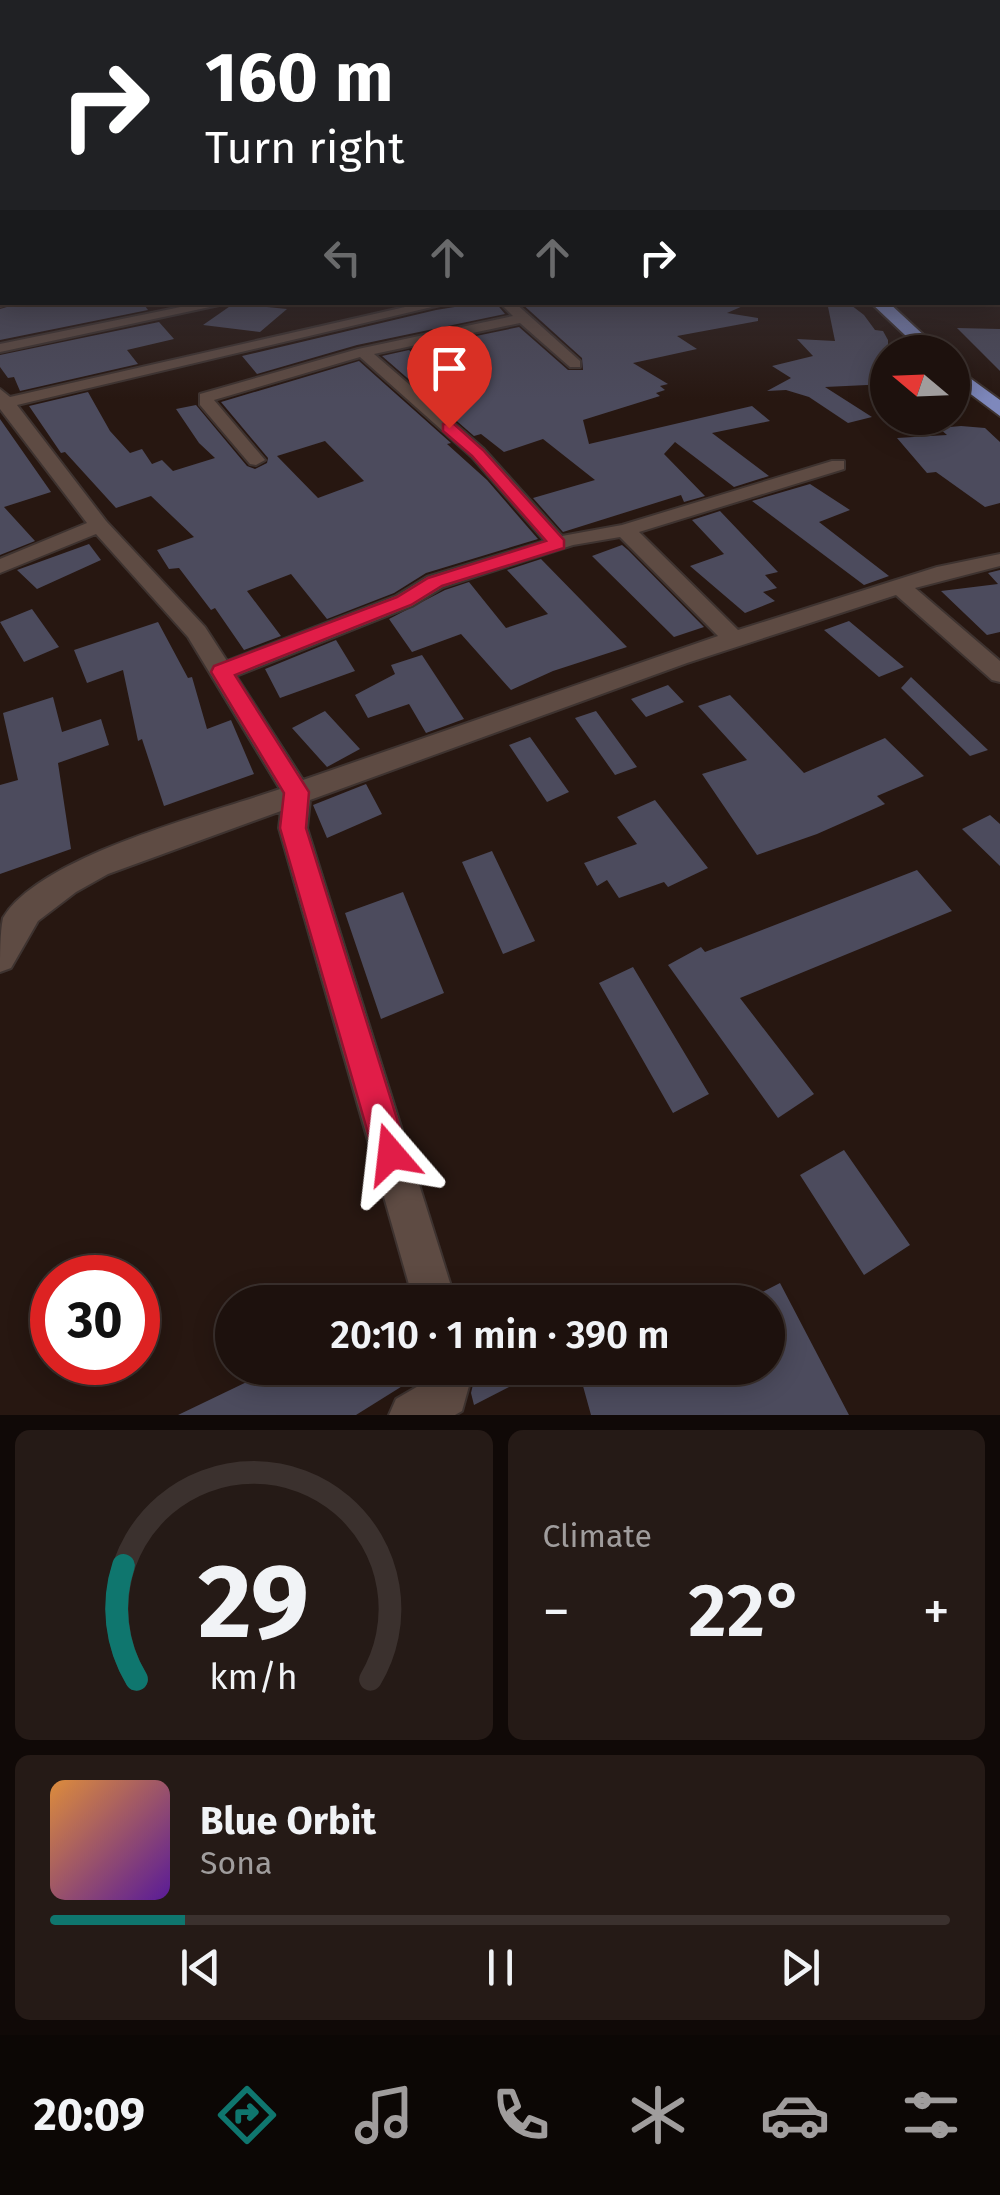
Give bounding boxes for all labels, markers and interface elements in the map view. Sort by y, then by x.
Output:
text: 160 m [205,36,394,120]
icon: right [40,40,170,170]
text: Turn right [205,121,404,175]
icon: left [315,230,370,285]
icon: ahead [420,230,475,285]
icon: ahead [525,230,580,285]
icon: right [630,230,685,285]
pin [407,326,492,429]
north arrow [870,335,970,435]
map controls [870,335,970,435]
icon: arrive [422,341,477,396]
position arrow [339,1102,443,1206]
speed limit sign: 30 [30,1255,160,1385]
text: 20:10 · 1 min · 390 m [330,1312,670,1358]
text: Climate [543,1517,652,1555]
text: 29 [198,1540,309,1665]
text: 22° [688,1566,804,1656]
text: − [543,1579,570,1645]
text: + [923,1579,950,1645]
text: km/h [210,1656,298,1698]
text: Blue Orbit [200,1798,376,1844]
text: Sona [200,1844,272,1882]
icon: previous [173,1940,228,1995]
icon: pause [473,1940,528,1995]
icon: next [773,1940,828,1995]
icon: directions [212,2080,282,2150]
icon: music [349,2080,419,2150]
icon: phone [486,2080,556,2150]
icon: climate [623,2080,693,2150]
icon: car [760,2080,830,2150]
icon: filters [896,2080,966,2150]
text: 20:09 [33,2088,145,2142]

